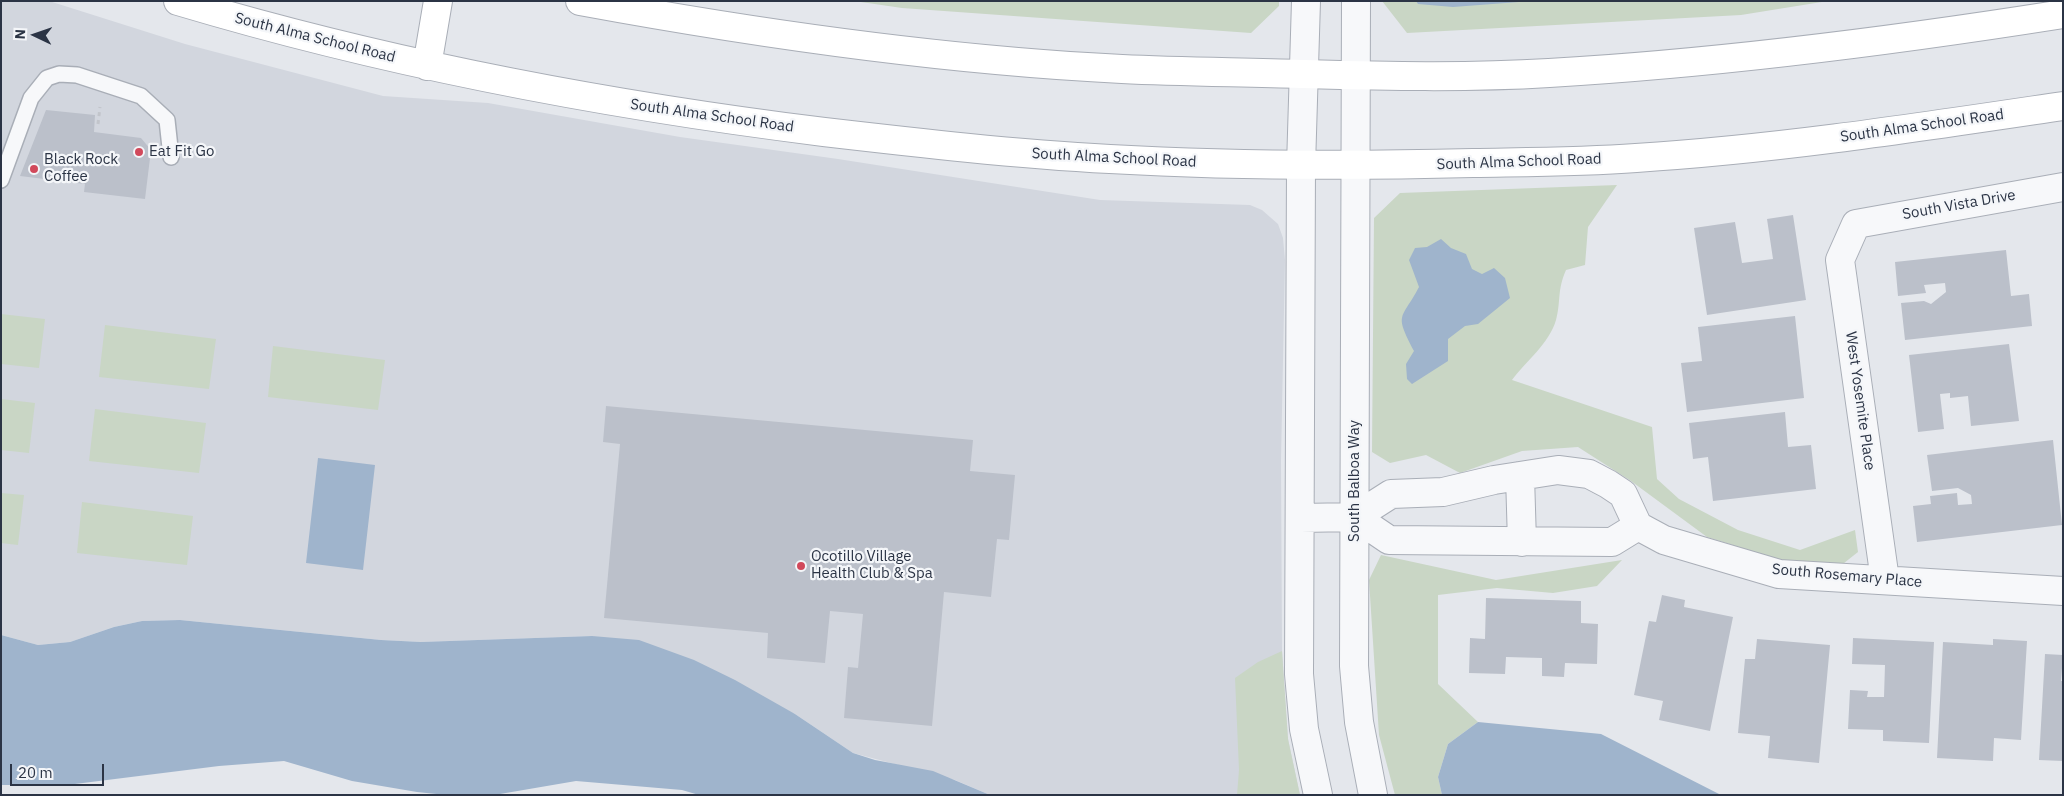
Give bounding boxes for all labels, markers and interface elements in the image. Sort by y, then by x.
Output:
street label: South Alma School Road [233,9,397,67]
north arrow [10,10,60,60]
text: N [11,29,29,40]
street label: South Alma School Road [629,96,795,136]
street label: South Alma School Road [1839,106,2005,146]
place label: Eat Fit Go [149,143,214,161]
street label: South Alma School Road [1031,145,1197,171]
marker: Eat Fit Go [133,146,145,158]
street label: South Alma School Road [1436,150,1602,174]
place label: Black Rock Coffee [44,151,118,186]
marker: Black Rock Coffee [28,163,40,175]
street label: South Vista Drive [1901,186,2017,224]
street label: West Yosemite Place [1841,330,1879,472]
street label: South Balboa Way [1346,420,1364,542]
place label: Ocotillo Village Health Club & Spa [811,548,933,583]
marker: Ocotillo Village Health Club & Spa [795,560,807,572]
street label: South Rosemary Place [1771,560,1923,592]
scale bar [12,754,106,786]
text: 20 m [18,763,53,782]

